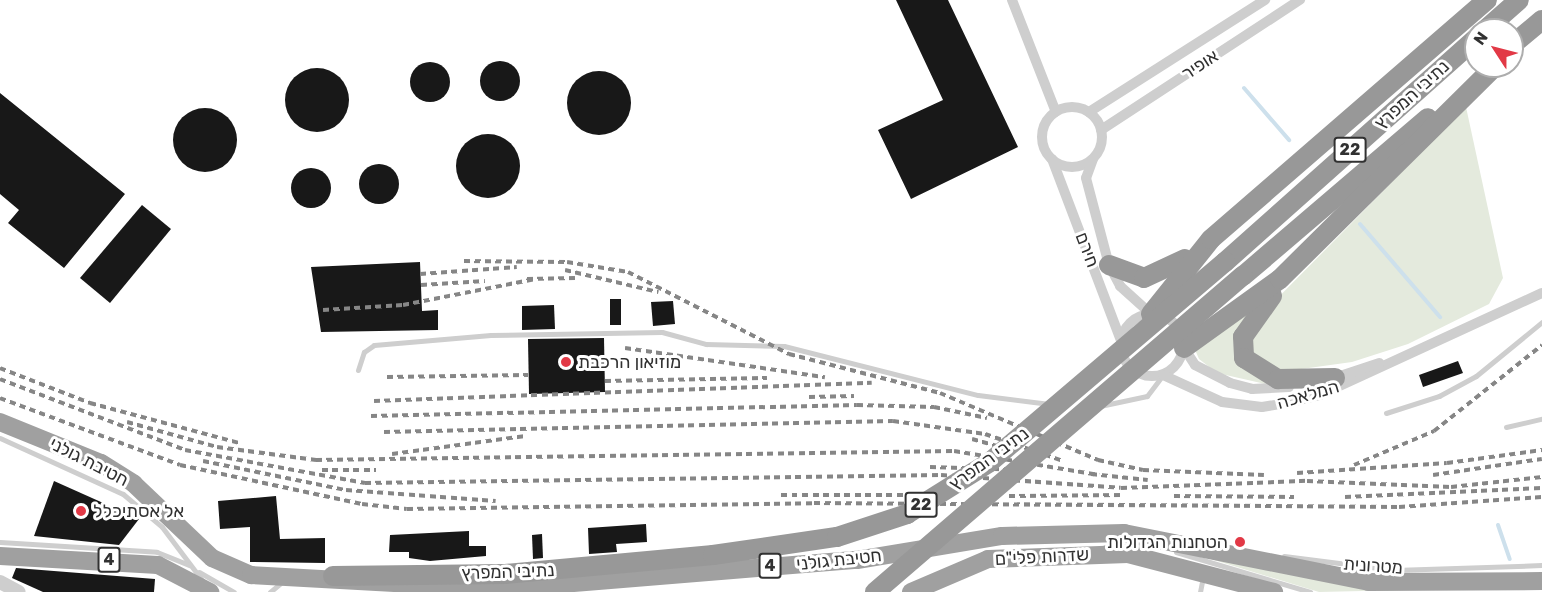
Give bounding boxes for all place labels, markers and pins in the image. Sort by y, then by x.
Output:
place label: מוזיאון הרכבת [578,351,681,373]
marker: מוזיאון הרכבת [559,355,573,369]
place label: אל אסתיכלל [93,500,184,522]
marker: אל אסתיכלל [74,504,88,518]
place label: הטחנות הגדולות [1107,531,1228,553]
marker: הטחנות הגדולות [1233,535,1247,549]

